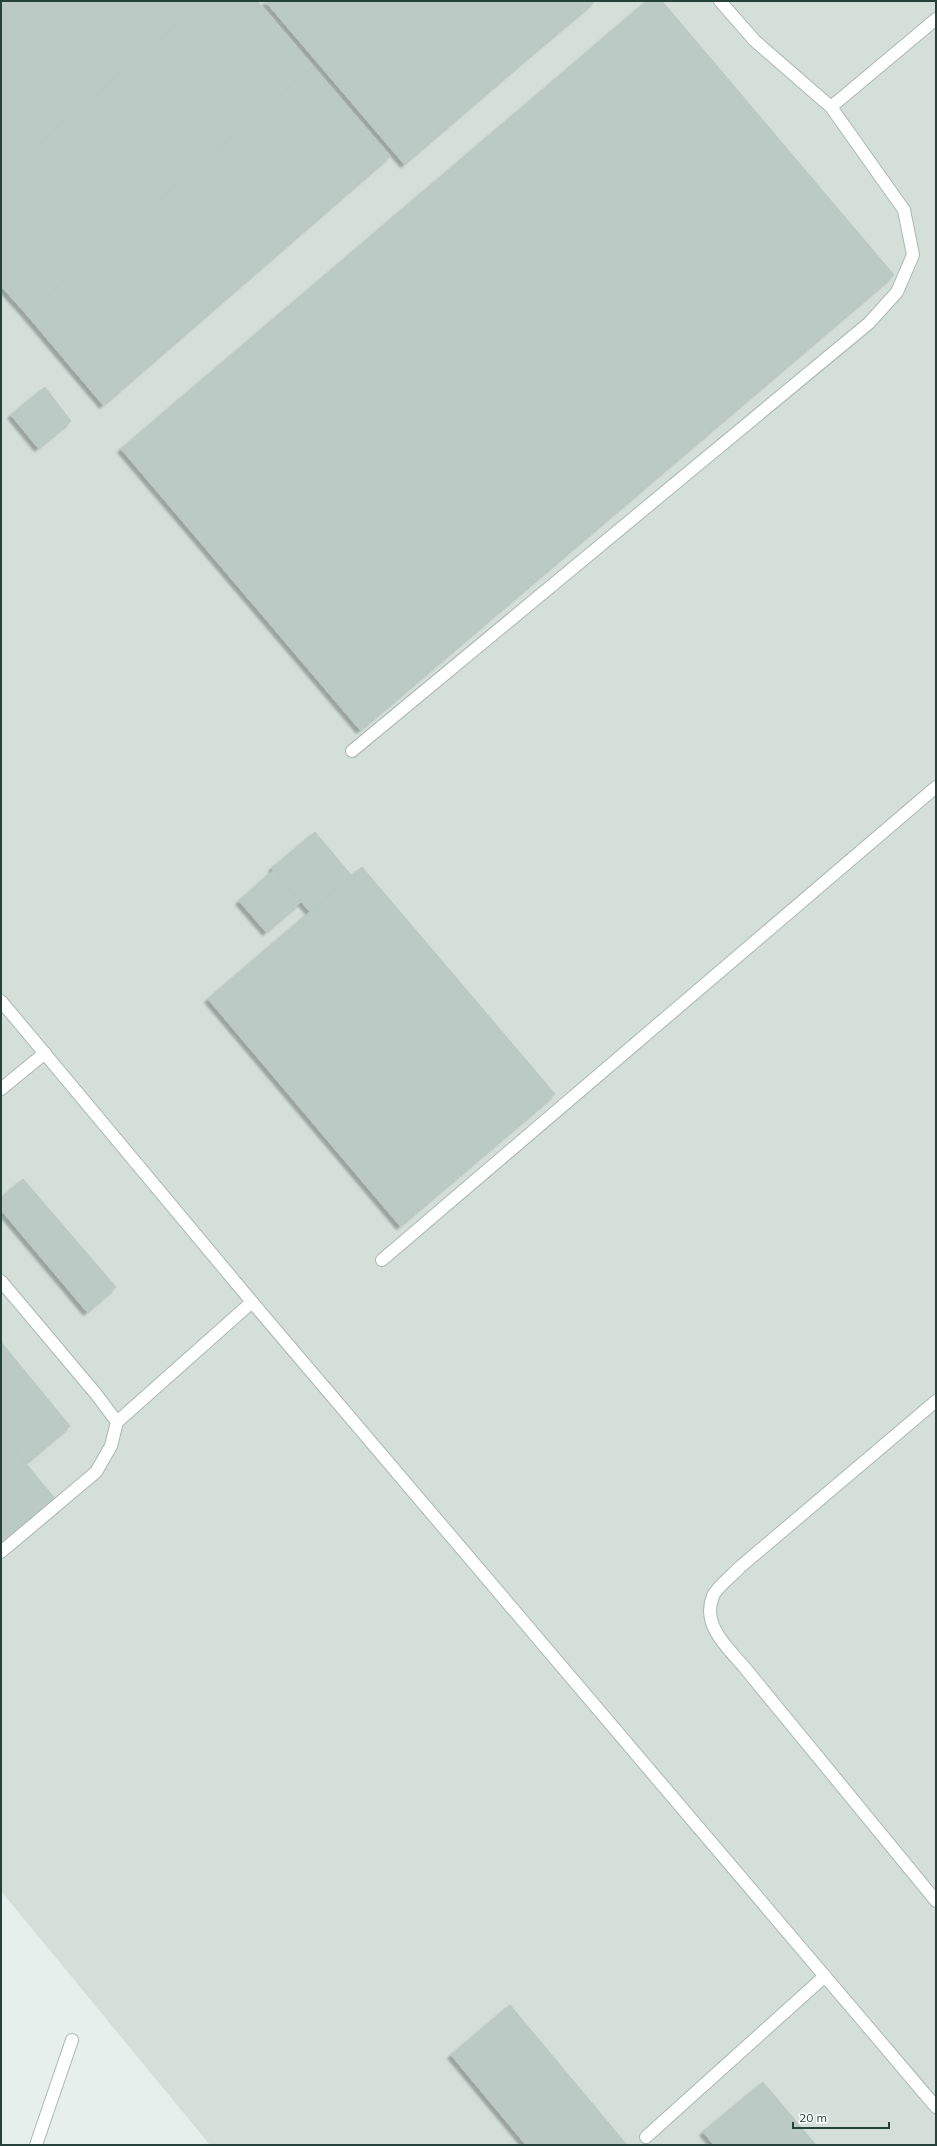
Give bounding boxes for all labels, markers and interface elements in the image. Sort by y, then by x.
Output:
scale bar [793,2104,889,2130]
text: 20 m [799,2110,827,2125]

